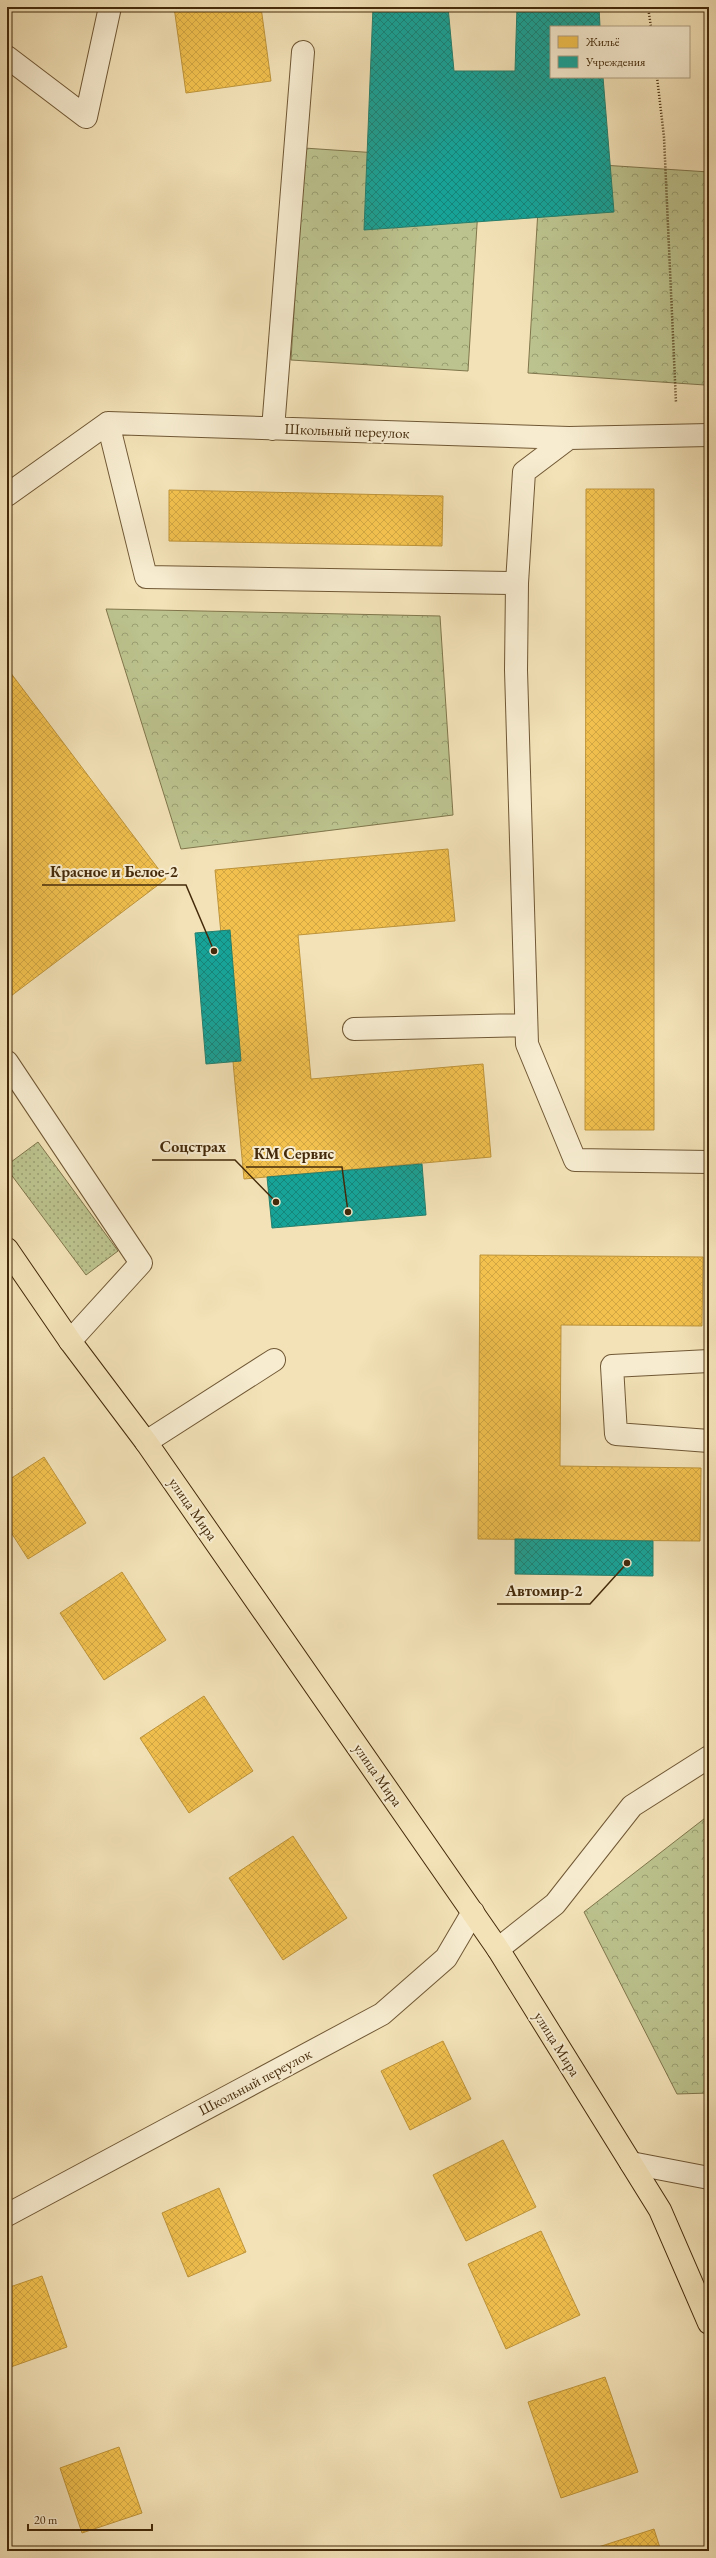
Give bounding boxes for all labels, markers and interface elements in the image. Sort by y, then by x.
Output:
legend [550,26,690,78]
text: Жильё [585,34,620,50]
text: Учреждения [585,54,646,70]
street label: Школьный переулок [284,419,410,442]
callout: Красное и Белое-2 [42,857,186,885]
text: Красное и Белое-2 [50,861,179,882]
callout: Соцстрах [152,1132,235,1160]
text: Соцстрах [160,1136,226,1157]
callout: КМ Сервис [246,1139,342,1167]
text: КМ Сервис [254,1143,335,1164]
street label: улица Мира [165,1473,222,1544]
callout: Автомир-2 [497,1576,590,1604]
text: Автомир-2 [505,1580,583,1601]
street label: улица Мира [350,1739,407,1810]
street label: улица Мира [530,2008,585,2080]
street label: Школьный переулок [195,2044,315,2119]
scale bar [28,2506,152,2532]
text: 20 m [34,2512,58,2528]

